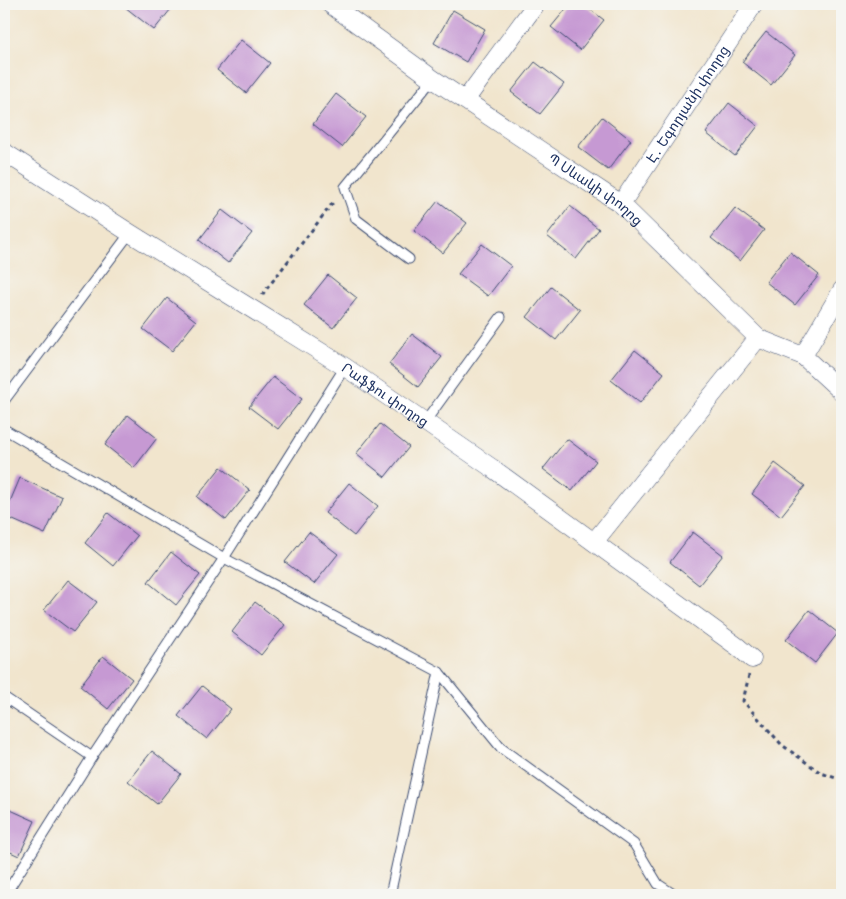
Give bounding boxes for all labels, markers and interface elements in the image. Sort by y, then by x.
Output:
street label: Է․ Եգորյանի փողոց [642,42,733,166]
street label: Պ Սևակի փողոց [545,149,647,229]
street label: Րաֆֆու փողոց [338,358,432,431]

